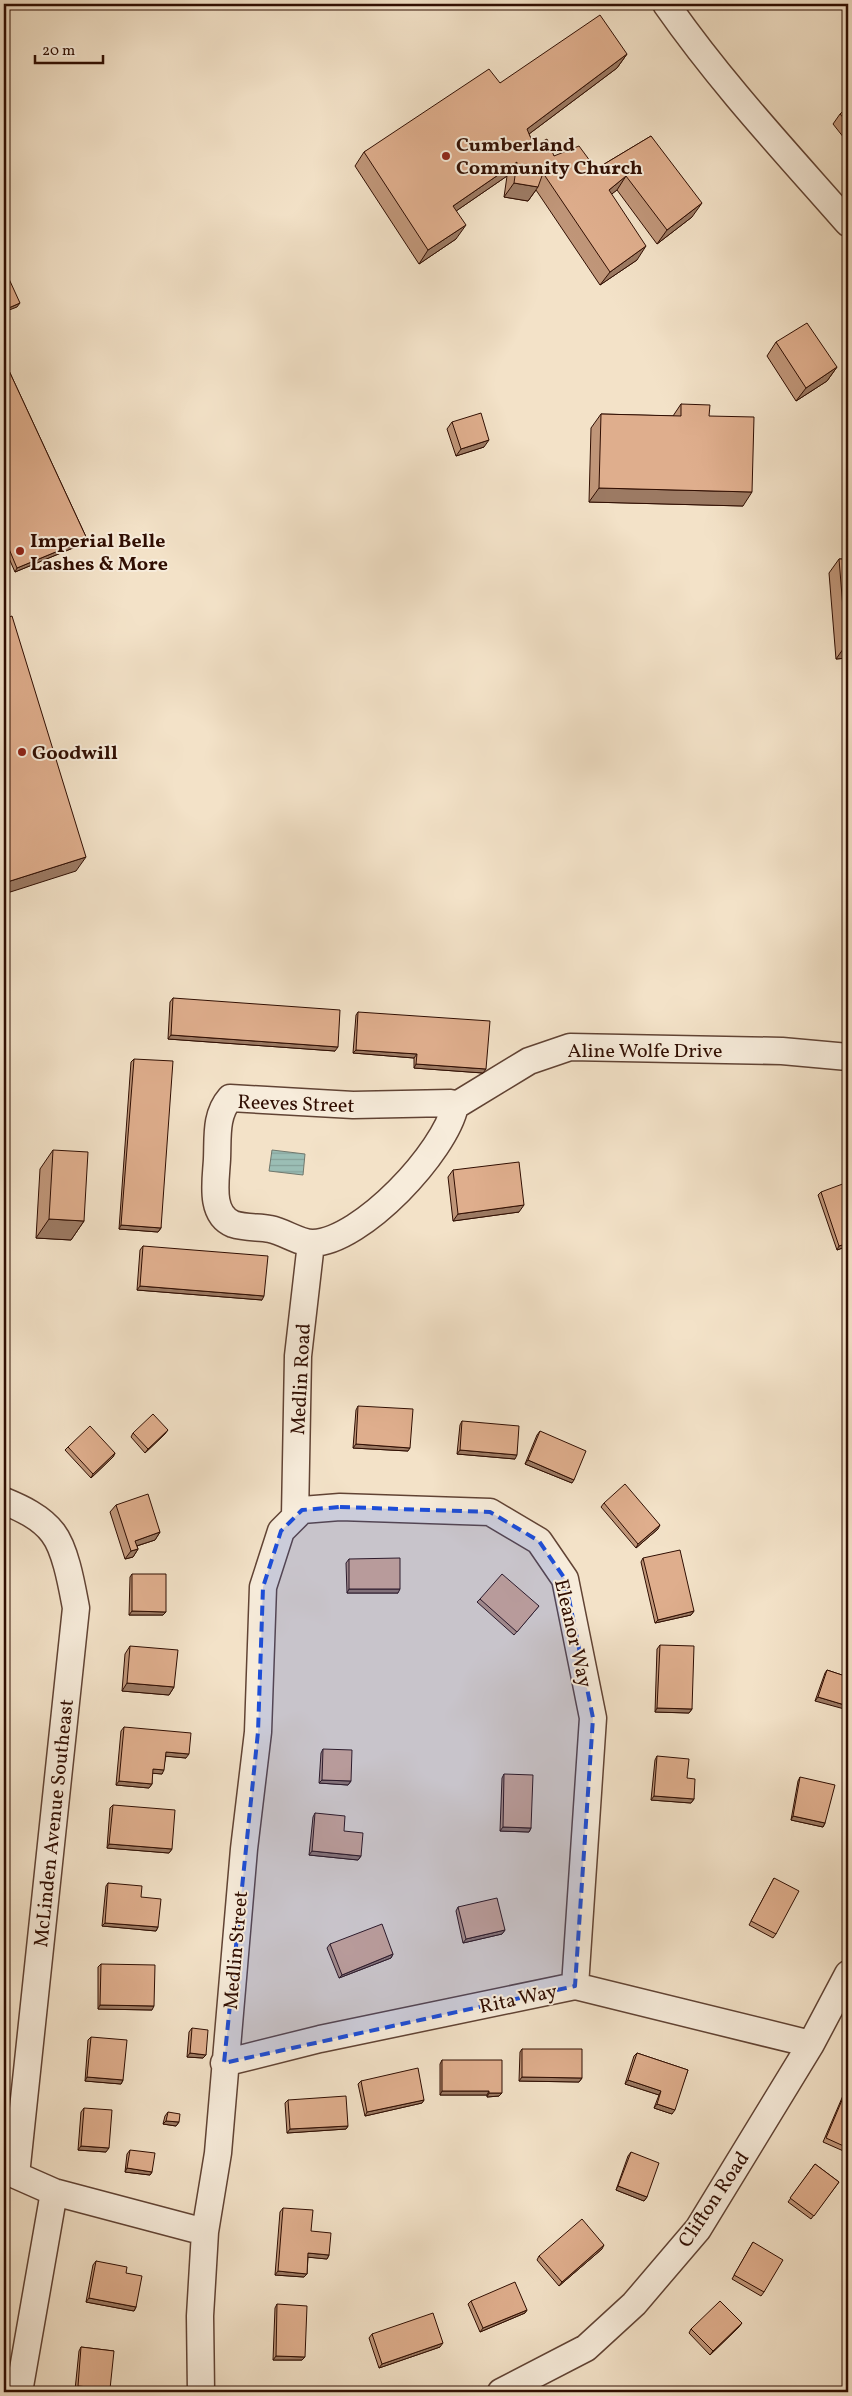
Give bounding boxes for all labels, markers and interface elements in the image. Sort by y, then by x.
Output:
scale bar [35,32,102,64]
text: 20 m [42,41,75,62]
place label: Cumberland Community Church [456,132,643,183]
marker: Cumberland Community Church [440,150,452,162]
place label: Imperial Belle Lashes & More [30,528,168,579]
marker: Imperial Belle Lashes & More [14,545,26,557]
place label: Goodwill [32,740,118,768]
marker: Goodwill [16,746,28,758]
street label: Aline Wolfe Drive [568,1038,722,1066]
street label: Reeves Street [237,1089,355,1121]
street label: Medlin Road [285,1322,319,1436]
street label: Eleanor Way [546,1576,598,1691]
street label: McLinden Avenue Southeast [28,1698,82,1949]
street label: Medlin Street [218,1890,256,2011]
street label: Rita Way [477,1978,560,2022]
street label: Clifton Road [672,2147,757,2254]

